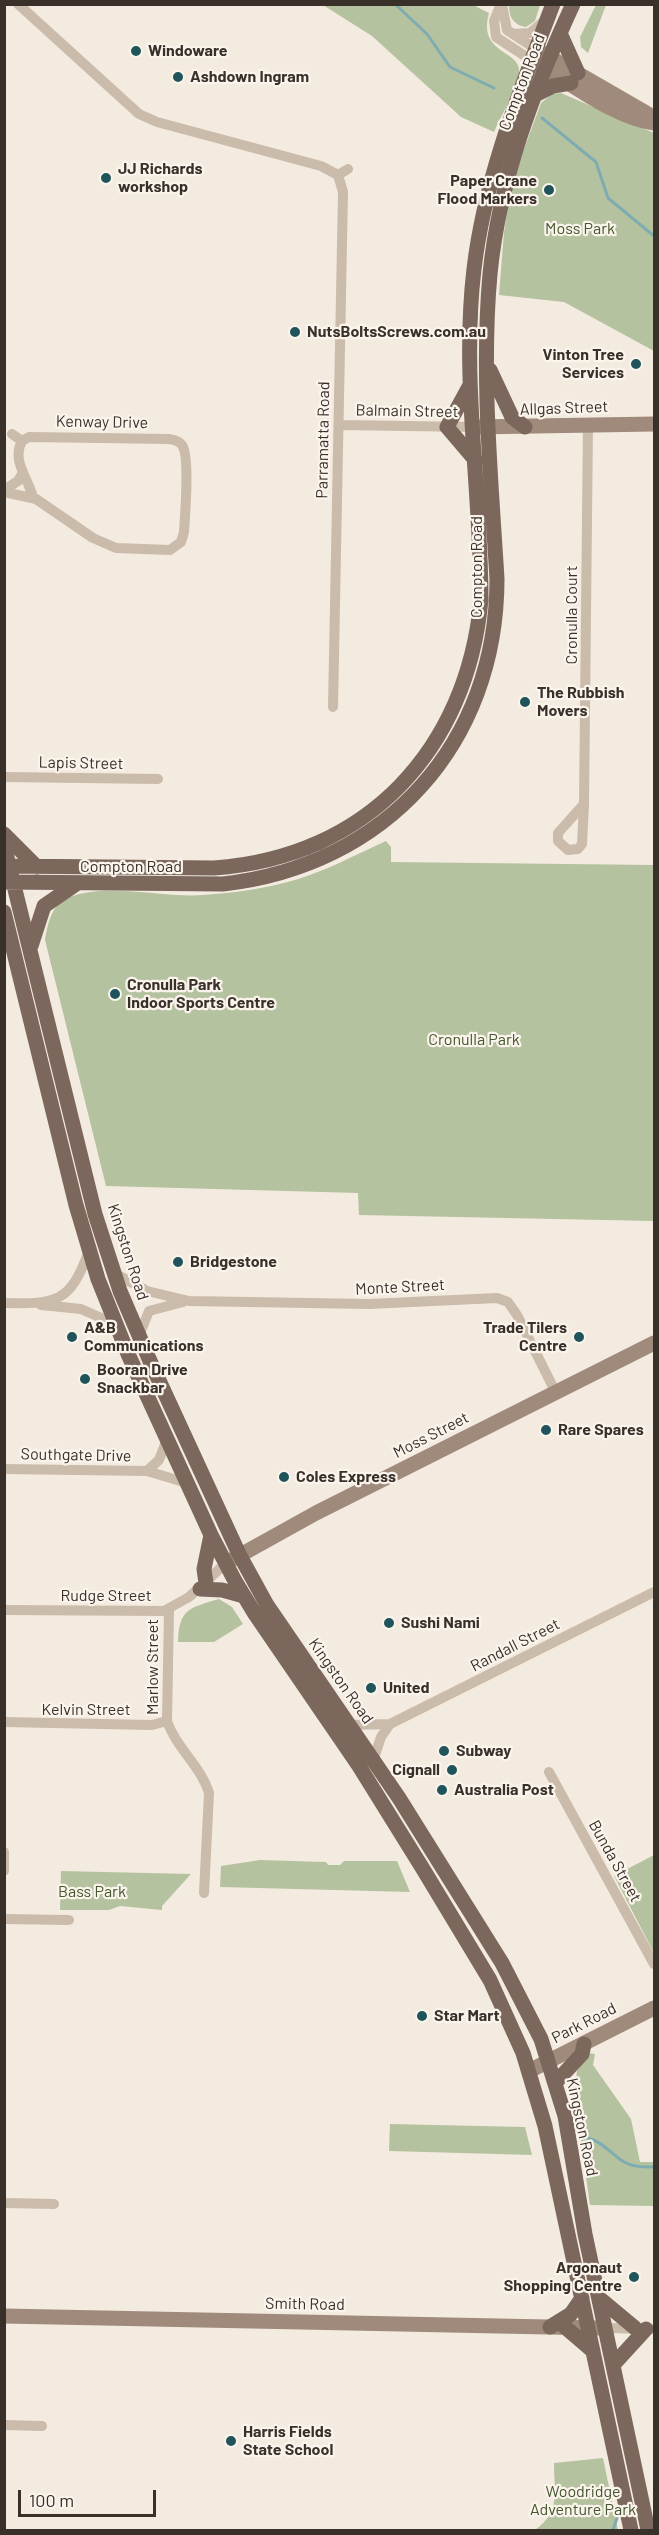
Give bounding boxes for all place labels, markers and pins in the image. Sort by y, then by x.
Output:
place label: Windoware [148,41,228,61]
marker: Windoware [129,44,143,58]
place label: Ashdown Ingram [190,67,309,87]
marker: Ashdown Ingram [171,70,185,84]
place label: JJ Richards workshop [118,159,203,197]
marker: JJ Richards workshop [99,171,113,185]
place label: Paper Crane Flood Markers [437,171,537,209]
marker: Paper Crane Flood Markers [542,183,556,197]
place label: NutsBoltsScrews.com.au [307,322,486,342]
marker: NutsBoltsScrews.com.au [288,325,302,339]
place label: Vinton Tree Services [543,345,624,383]
marker: Vinton Tree Services [629,357,643,371]
place label: The Rubbish Movers [537,683,625,721]
marker: The Rubbish Movers [518,695,532,709]
place label: Cronulla Park Indoor Sports Centre [127,975,275,1013]
marker: Cronulla Park Indoor Sports Centre [108,987,122,1001]
place label: Bridgestone [190,1252,277,1272]
marker: Bridgestone [171,1255,185,1269]
place label: A&B Communications [84,1318,204,1356]
place label: Trade Tilers Centre [483,1318,567,1356]
marker: A&B Communications [65,1330,79,1344]
marker: Trade Tilers Centre [572,1330,586,1344]
place label: Booran Drive Snackbar [97,1360,188,1398]
marker: Booran Drive Snackbar [78,1372,92,1386]
place label: Rare Spares [558,1420,644,1440]
marker: Rare Spares [539,1423,553,1437]
place label: Coles Express [296,1467,396,1487]
marker: Coles Express [277,1470,291,1484]
place label: Sushi Nami [401,1613,480,1633]
marker: Sushi Nami [382,1616,396,1630]
place label: United [383,1678,430,1698]
marker: United [364,1681,378,1695]
place label: Subway [456,1741,511,1761]
marker: Subway [437,1744,451,1758]
place label: Cignall [392,1760,440,1780]
marker: Cignall [445,1763,459,1777]
place label: Australia Post [454,1780,554,1800]
marker: Australia Post [435,1783,449,1797]
place label: Star Mart [434,2006,500,2026]
marker: Star Mart [415,2009,429,2023]
place label: Argonaut Shopping Centre [504,2258,622,2296]
marker: Argonaut Shopping Centre [627,2270,641,2284]
place label: Harris Fields State School [243,2422,333,2460]
marker: Harris Fields State School [224,2434,238,2448]

